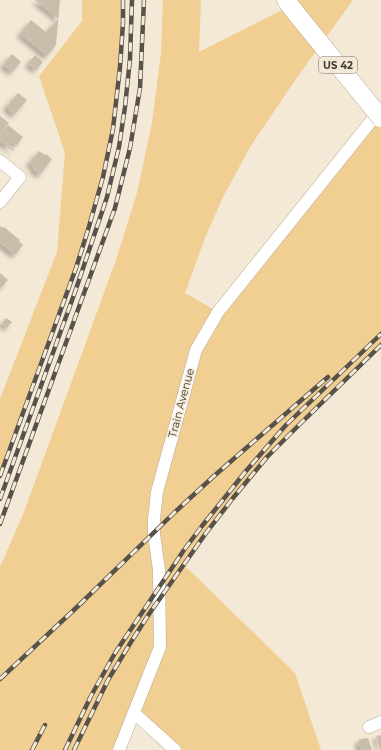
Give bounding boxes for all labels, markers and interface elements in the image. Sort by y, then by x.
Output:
road number: US 42 [319,57,357,73]
street label: Train Avenue [165,366,197,439]

